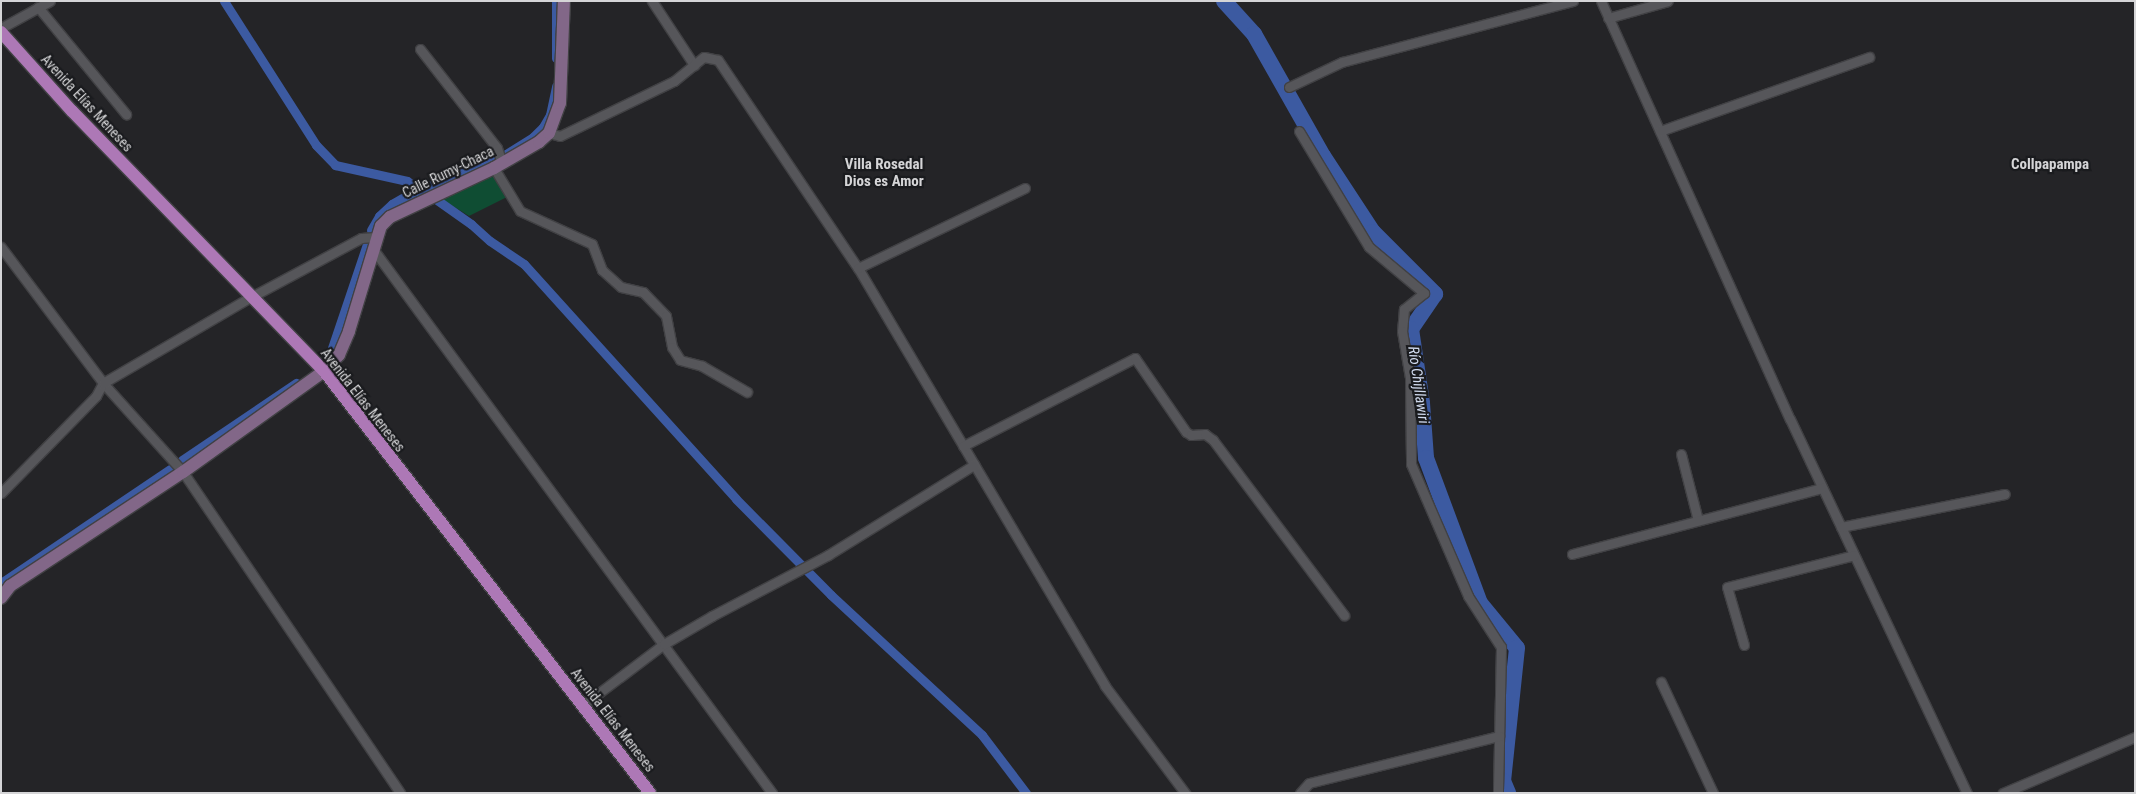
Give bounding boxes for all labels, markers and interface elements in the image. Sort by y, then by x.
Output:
street label: Avenida Elías Meneses [38,51,136,155]
street label: Calle Rumy-Chaca [400,143,496,201]
district label: Villa Rosedal Dios es Amor [844,155,924,190]
district label: Collpapampa [2011,156,2089,174]
street label: Avenida Elías Meneses [317,345,409,455]
water label: Río Chijllawiri [1404,345,1432,425]
street label: Avenida Elías Meneses [567,665,659,775]

